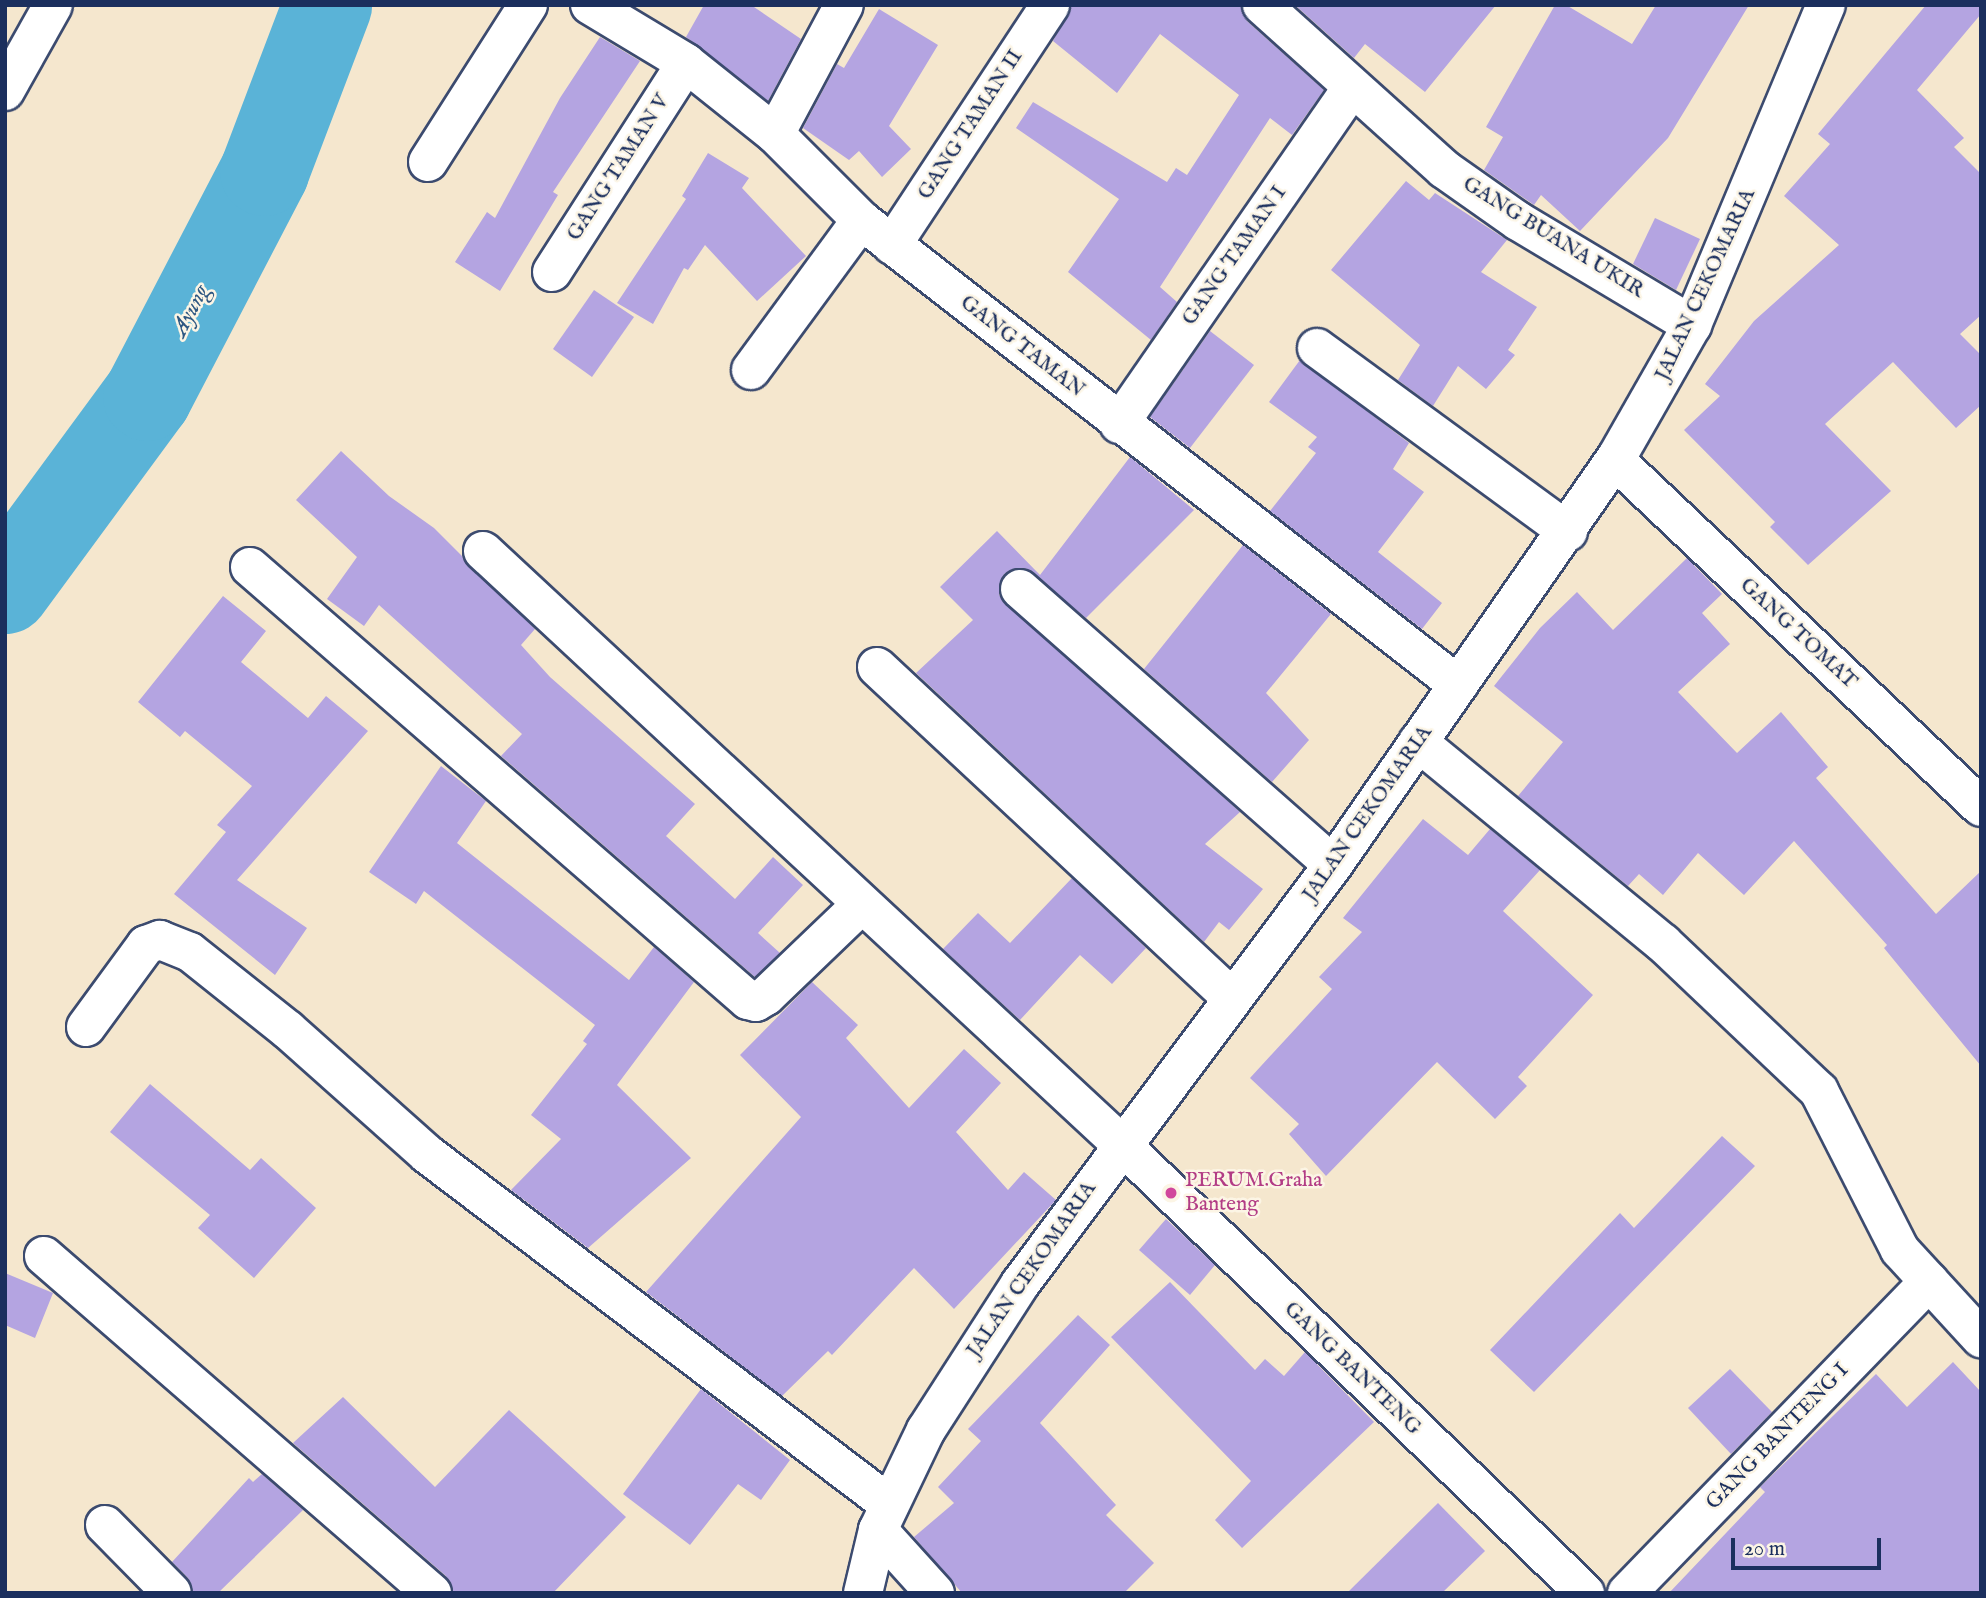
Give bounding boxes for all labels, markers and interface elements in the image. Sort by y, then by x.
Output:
street label: GANG TAMAN II [913,45,1029,205]
street label: GANG TAMAN V [562,90,676,246]
street label: GANG BUANA UKIR [1458,172,1648,304]
street label: GANG TAMAN I [1177,181,1293,331]
street label: JALAN CEKOMARIA [1650,185,1762,385]
water label: Ayung [166,281,216,341]
street label: GANG TAMAN [955,291,1089,403]
street label: GANG TOMAT [1734,573,1862,695]
street label: JALAN CEKOMARIA [1298,721,1438,907]
place label: PERUM.Graha Banteng [1185,1168,1322,1218]
street label: JALAN CEKOMARIA [962,1177,1102,1363]
marker: PERUM.Graha Banteng [1163,1185,1179,1201]
street label: GANG BANTENG [1278,1297,1426,1441]
street label: GANG BANTENG I [1701,1358,1855,1516]
scale bar [1734,1524,1884,1568]
text: 20 m [1744,1536,1785,1563]

